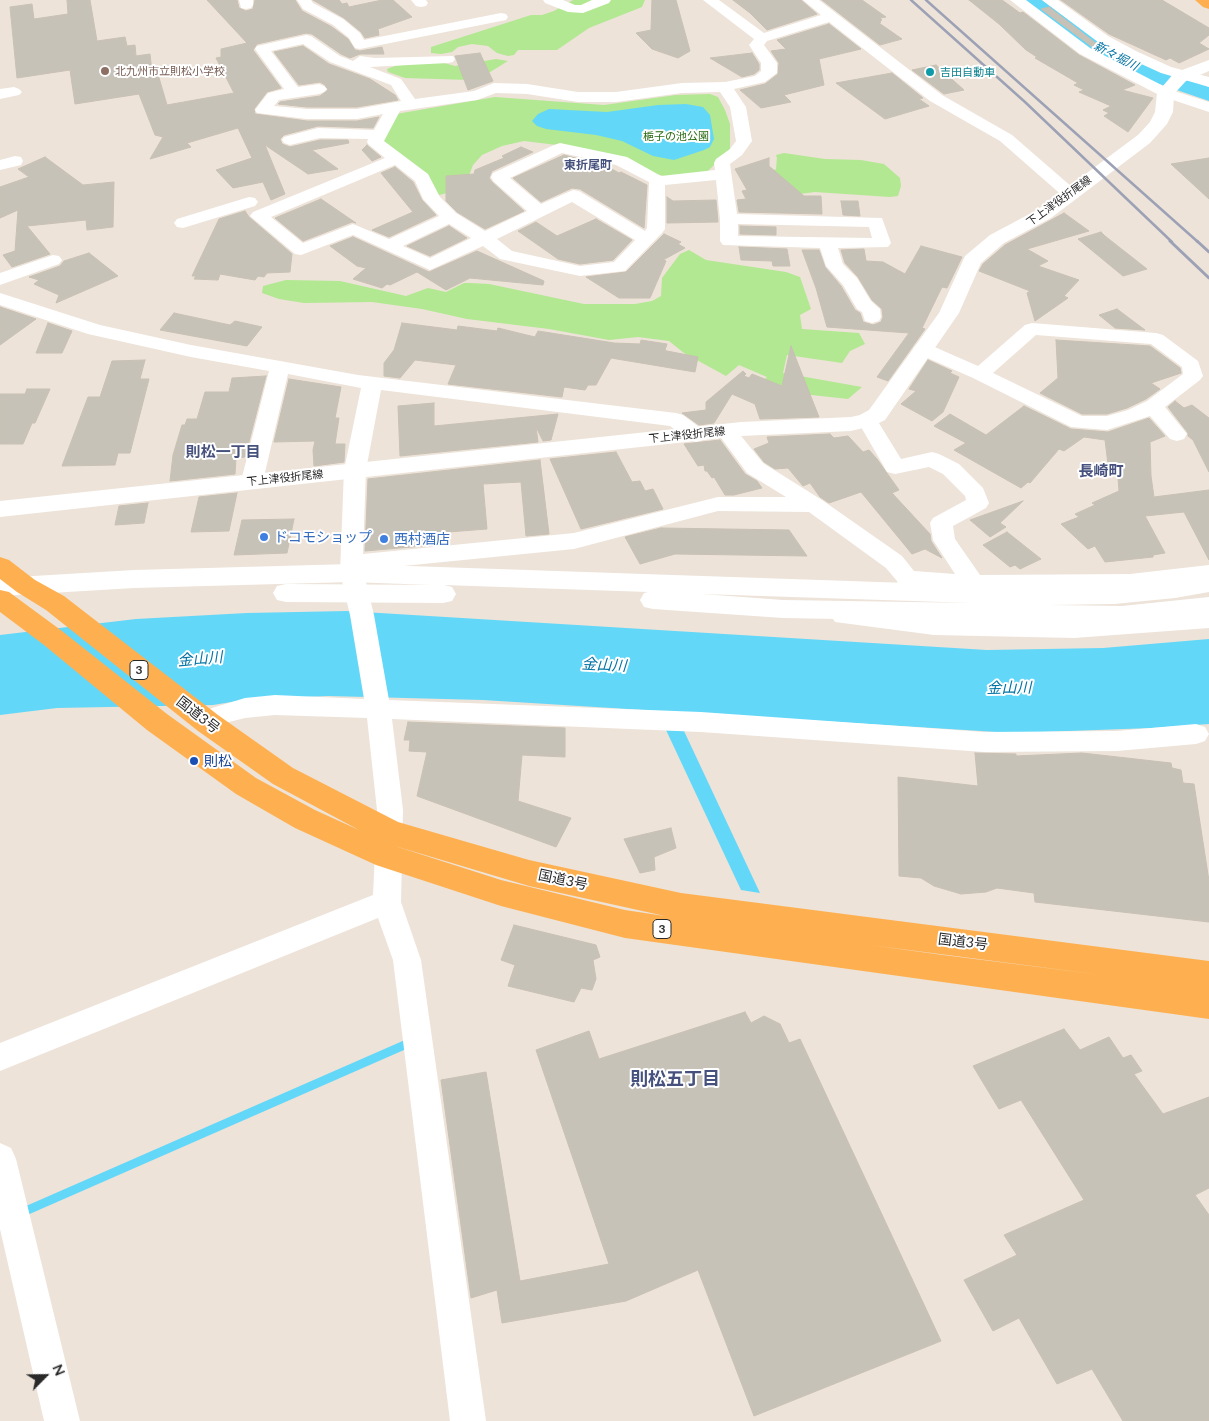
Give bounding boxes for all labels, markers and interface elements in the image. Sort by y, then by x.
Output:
water label: 新々堀川 [1091,38,1141,74]
place label: 北九州市立則松小学校 [115,64,225,78]
marker: 北九州市立則松小学校 [99,65,111,77]
place label: 吉田自動車 [940,65,995,79]
marker: 吉田自動車 [924,66,936,78]
park label: 梔子の池公園 [643,129,709,143]
district label: 東折尾町 [564,158,612,172]
street label: 下上津役折尾線 [1024,173,1094,229]
street label: 下上津役折尾線 [648,424,726,446]
district label: 則松一丁目 [186,443,260,461]
district label: 長崎町 [1079,462,1123,480]
street label: 下上津役折尾線 [246,467,324,489]
place label: ドコモショップ [274,529,372,545]
marker: ドコモショップ [258,531,270,543]
place label: 西村酒店 [394,531,450,547]
marker: 西村酒店 [378,533,390,545]
water label: 金山川 [177,648,223,670]
water label: 金山川 [581,655,627,675]
road number: 3 [130,660,148,680]
water label: 金山川 [986,679,1032,697]
street label: 国道3号 [173,693,223,737]
place label: 則松 [204,753,232,769]
marker: 則松 [188,755,200,767]
street label: 国道3号 [537,867,589,893]
road number: 3 [653,920,671,939]
street label: 国道3号 [937,931,989,953]
district label: 則松五丁目 [630,1068,720,1090]
north arrow [20,1351,70,1401]
text: N [49,1362,69,1378]

